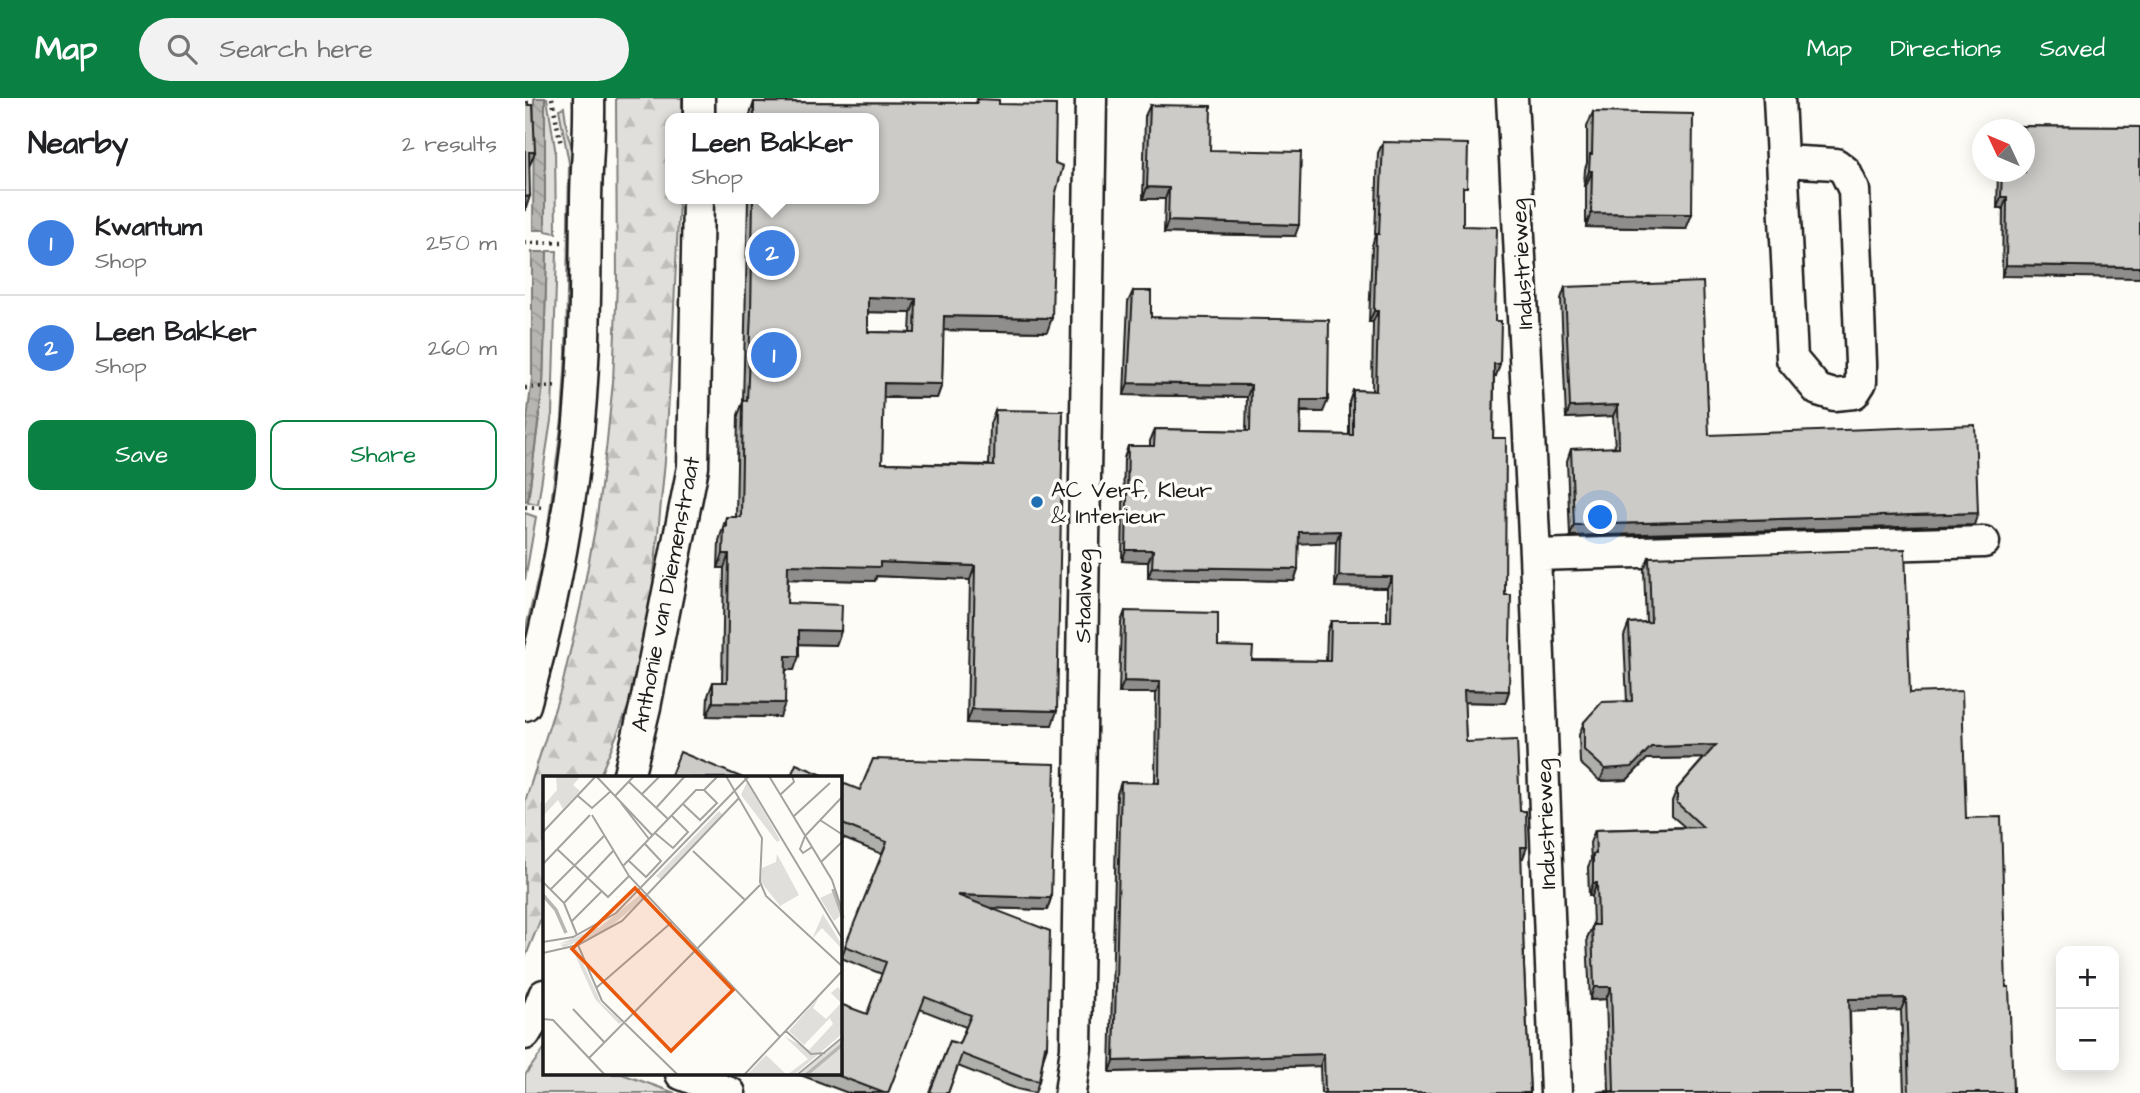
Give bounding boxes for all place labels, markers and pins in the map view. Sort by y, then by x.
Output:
pin: 2 [749,227,795,279]
pin: 1 [751,329,797,381]
place label: AC Verf, Kleur & Interieur [1051,474,1212,532]
marker: AC Verf, Kleur & Interieur [1029,494,1045,510]

